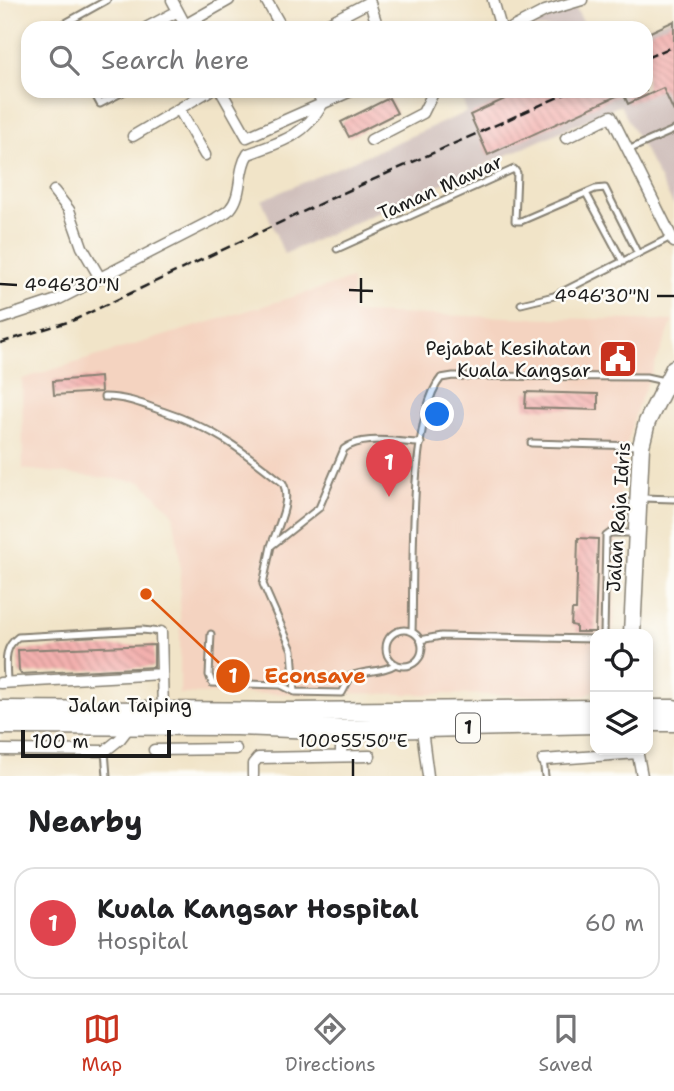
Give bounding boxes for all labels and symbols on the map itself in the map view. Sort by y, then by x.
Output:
street label: Taman Mawar [374,149,506,226]
text: 4°46'30"N [24,273,120,297]
text: 4°46'30"N [554,284,650,308]
place label: Pejabat Kesihatan Kuala Kangsar [425,336,591,383]
public building icon: Pejabat Kesihatan Kuala Kangsar [597,338,639,380]
your location [420,397,454,431]
pin: 1 [366,439,412,497]
street label: Jalan Raja Idris [601,441,636,593]
callout: Econsave [215,655,380,697]
text: 1 [228,662,238,690]
text: Econsave [264,662,366,690]
street label: Jalan Taiping [68,693,192,718]
road number: 1 [456,714,480,742]
scale bar [21,727,172,759]
text: 100°55'50"E [298,729,408,753]

